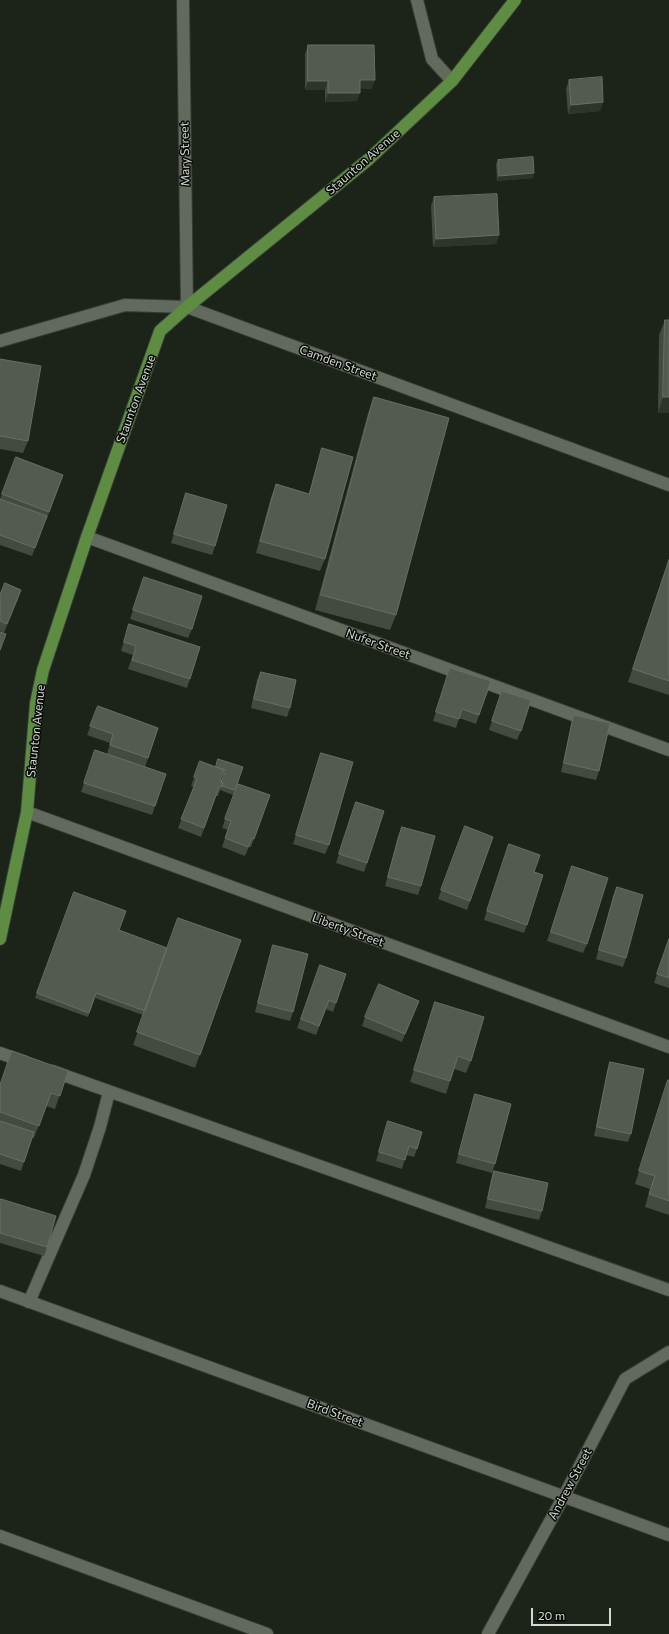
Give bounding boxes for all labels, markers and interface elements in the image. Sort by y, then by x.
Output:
street label: Mary Street [177,121,193,187]
street label: Staunton Avenue [323,126,403,198]
street label: Camden Street [297,342,379,384]
street label: Staunton Avenue [113,353,159,445]
street label: Nufer Street [344,626,412,662]
street label: Staunton Avenue [24,684,48,778]
street label: Liberty Street [310,910,386,950]
street label: Bird Street [305,1396,365,1430]
street label: Andrew Street [545,1446,595,1522]
scale bar [533,1600,613,1626]
text: 20 m [538,1608,565,1622]

